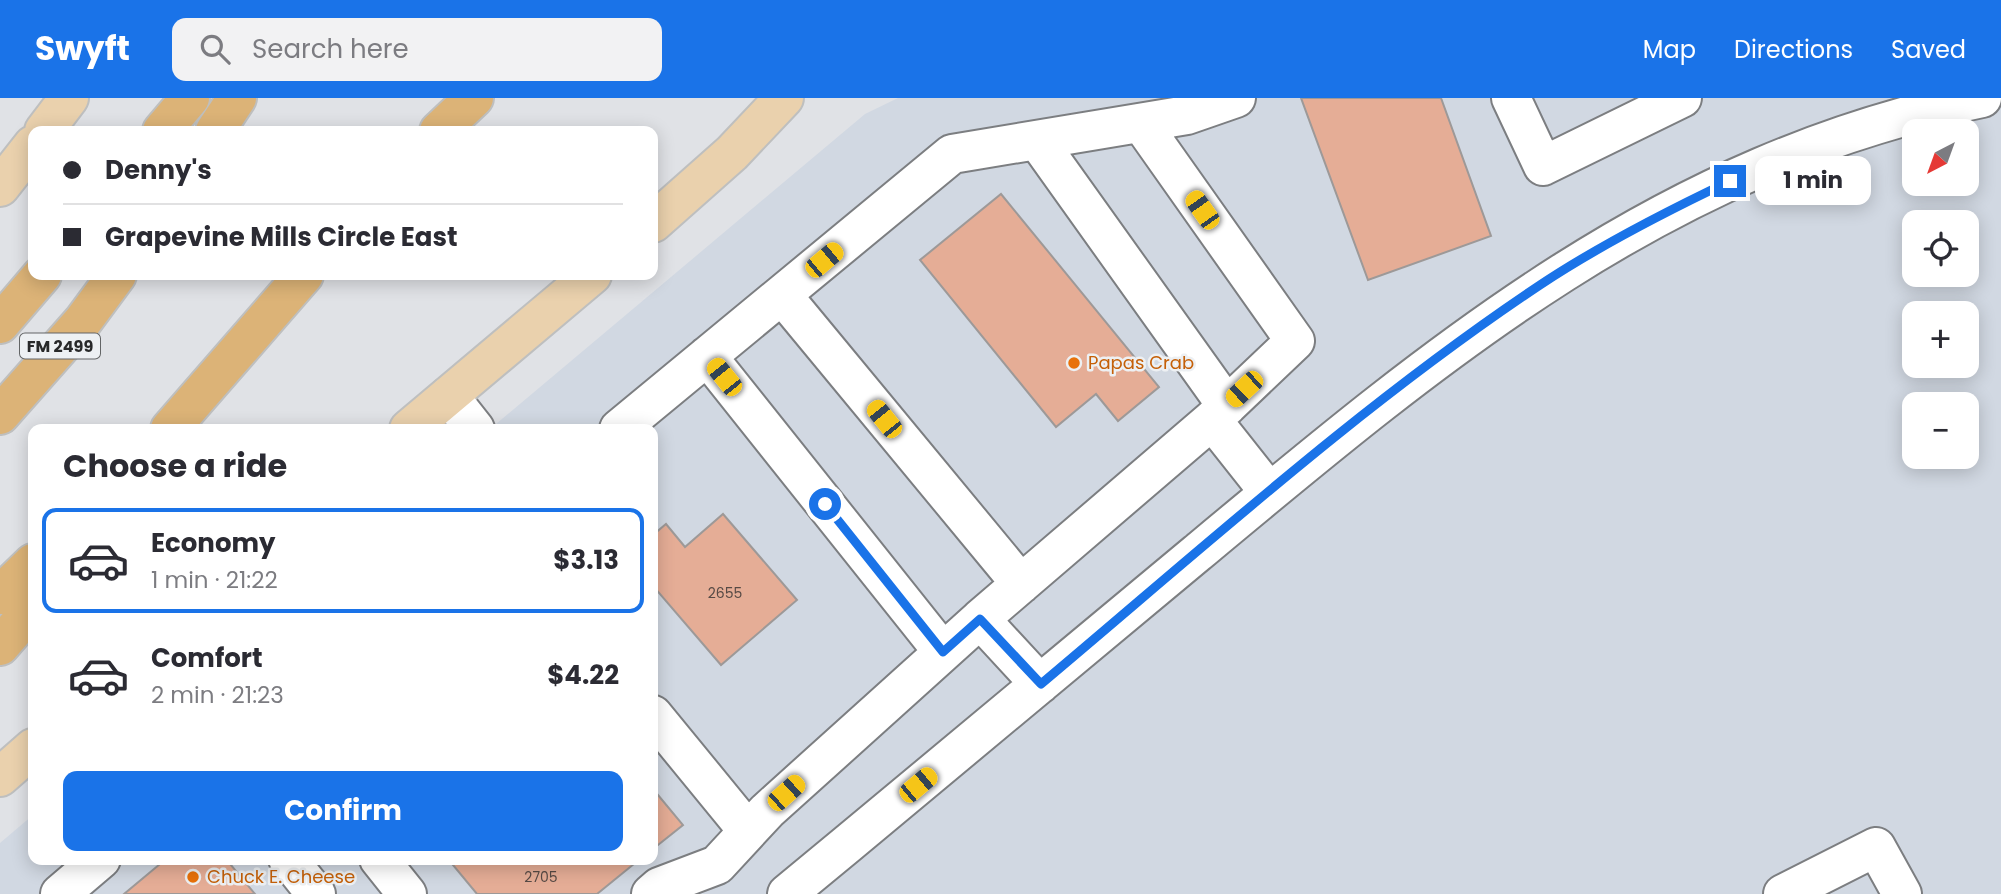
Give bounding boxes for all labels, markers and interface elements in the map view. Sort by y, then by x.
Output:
search box [172,18,662,81]
text: Swyft [35,25,130,72]
icon: search [196,30,234,68]
text: Search here [252,31,409,67]
text: Map [1643,33,1696,66]
text: Directions [1734,33,1853,66]
text: Saved [1891,33,1966,66]
north arrow [1902,119,1979,196]
map controls [1902,119,1979,469]
text: Denny's [105,152,212,188]
callout: 1 min [1754,156,1870,206]
text: 1 min [1783,164,1843,196]
route end [1714,165,1746,197]
car [1182,187,1223,233]
button: locate [1902,210,1979,287]
text: Grapevine Mills Circle East [105,219,457,255]
car [802,238,847,282]
button: + [1902,301,1979,378]
road number: FM 2499 [20,334,100,358]
place label: Papas Crab [1088,350,1194,375]
car [703,354,746,400]
marker: Papas Crab [1066,355,1082,371]
car [1222,367,1267,411]
button: − [1902,392,1979,469]
car [863,396,906,442]
text: Choose a ride [63,443,287,488]
route start [809,488,841,520]
text: Economy [151,525,275,561]
icon: car [67,529,130,592]
text: $3.13 [553,542,619,578]
text: 1 min · 21:22 [151,564,278,596]
house number: 2655 [708,583,742,603]
text: Comfort [151,640,263,676]
icon: car [67,644,130,707]
text: $4.22 [547,657,619,693]
text: 2 min · 21:23 [151,679,284,711]
car [896,763,941,807]
button: Confirm [63,771,623,851]
car [764,771,809,815]
place label: Chuck E. Cheese [207,864,355,889]
house number: 2705 [524,867,558,887]
marker: Chuck E. Cheese [185,869,201,885]

